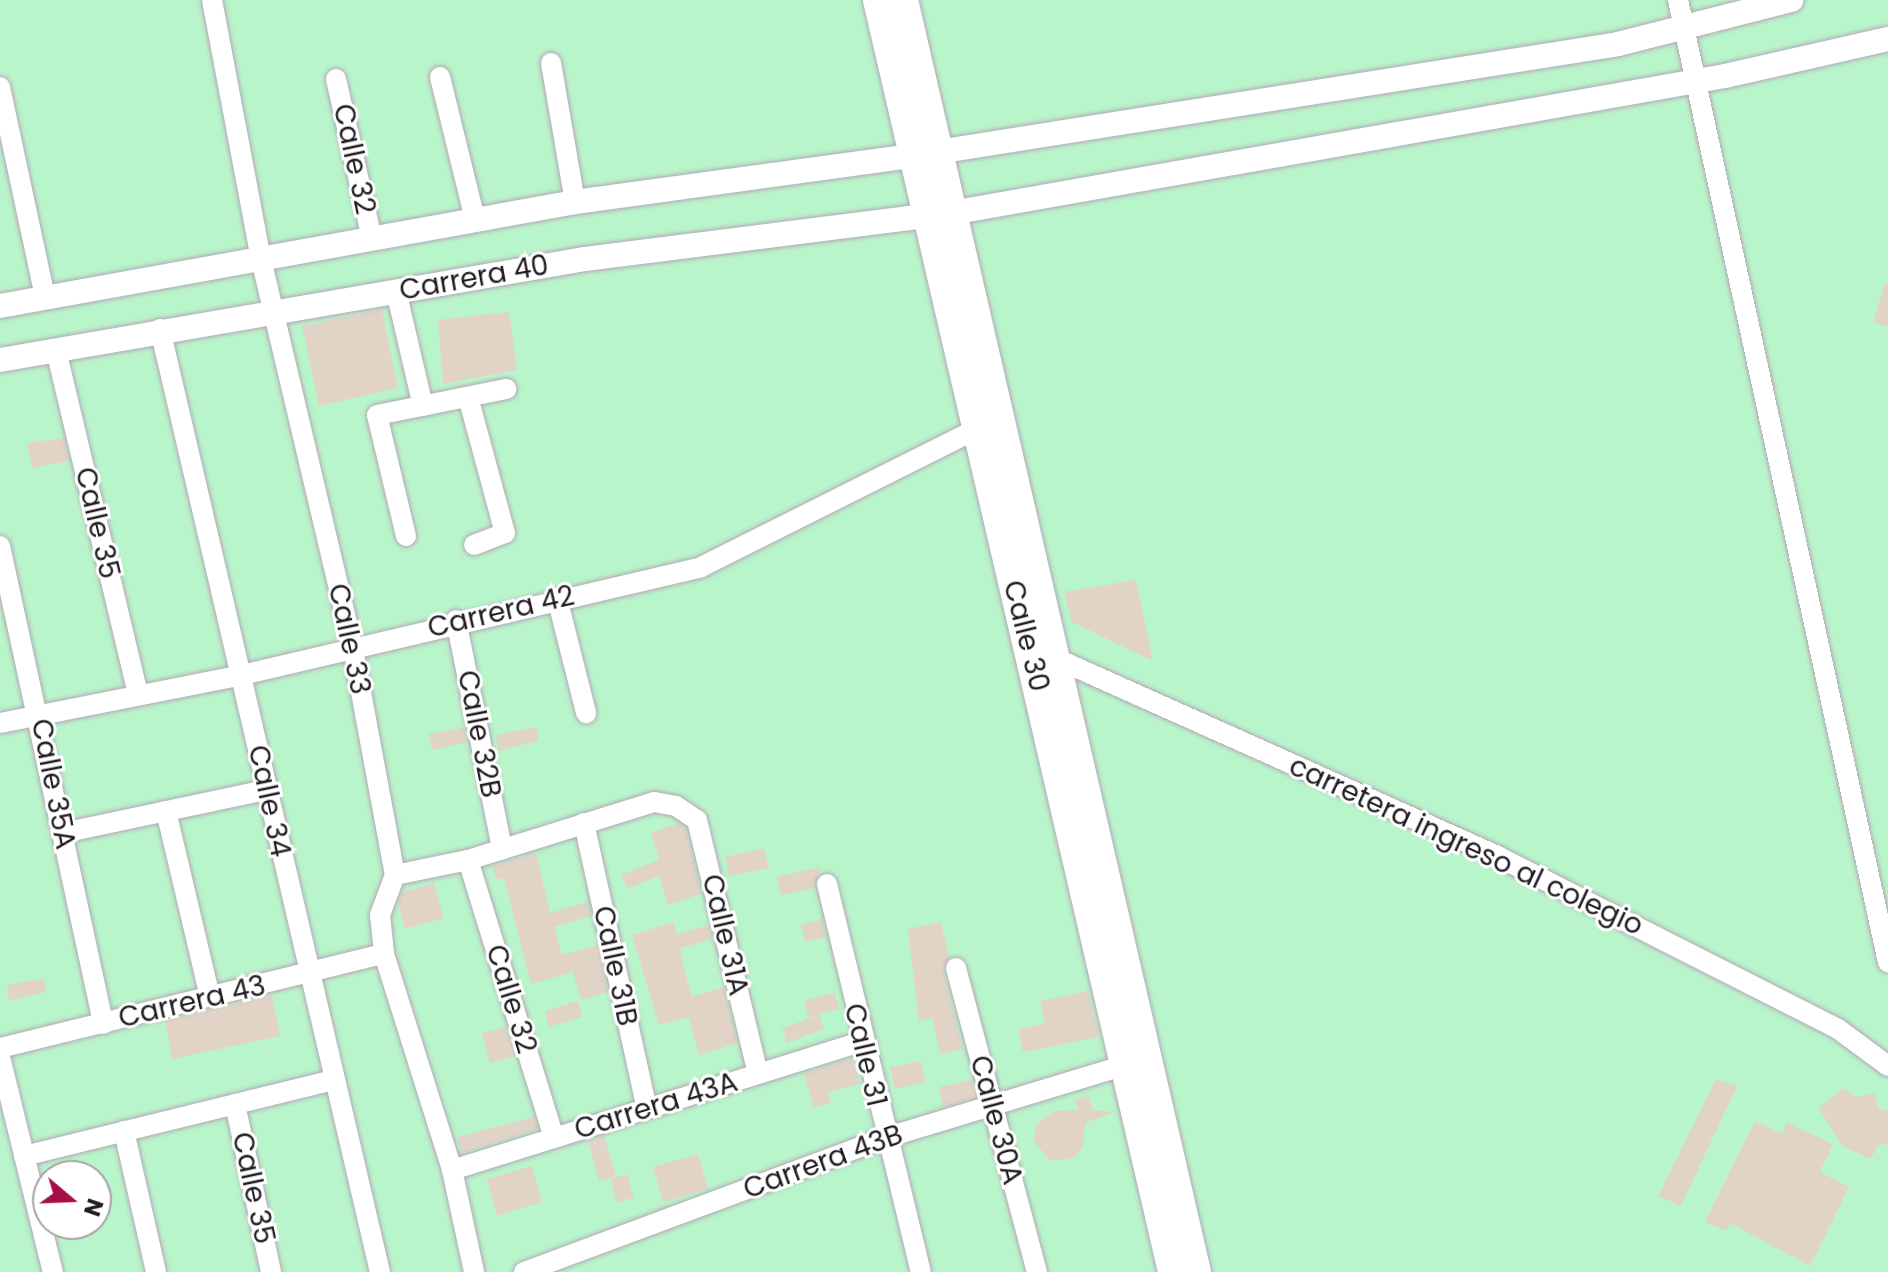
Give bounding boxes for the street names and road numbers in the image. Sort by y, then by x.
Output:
street label: Calle 32 [326,101,382,217]
street label: Carrera 40 [397,248,551,308]
street label: Calle 35 [68,464,126,582]
street label: Calle 30 [996,577,1056,695]
street label: Carrera 42 [424,579,578,645]
street label: Calle 33 [321,581,377,697]
street label: Calle 32B [450,668,508,800]
street label: Calle 35A [24,716,82,852]
street label: Calle 34 [241,742,297,860]
street label: carretera ingreso al colegio [1284,749,1648,943]
street label: Calle 31A [695,871,755,999]
street label: Calle 31B [586,903,644,1029]
street label: Calle 32 [479,941,543,1057]
street label: Carrera 43 [115,969,269,1035]
street label: Calle 31 [837,1000,893,1110]
street label: Calle 30A [963,1052,1029,1188]
street label: Carrera 43A [570,1065,742,1147]
street label: Carrera 43B [739,1118,907,1206]
street label: Calle 35 [225,1129,281,1247]

